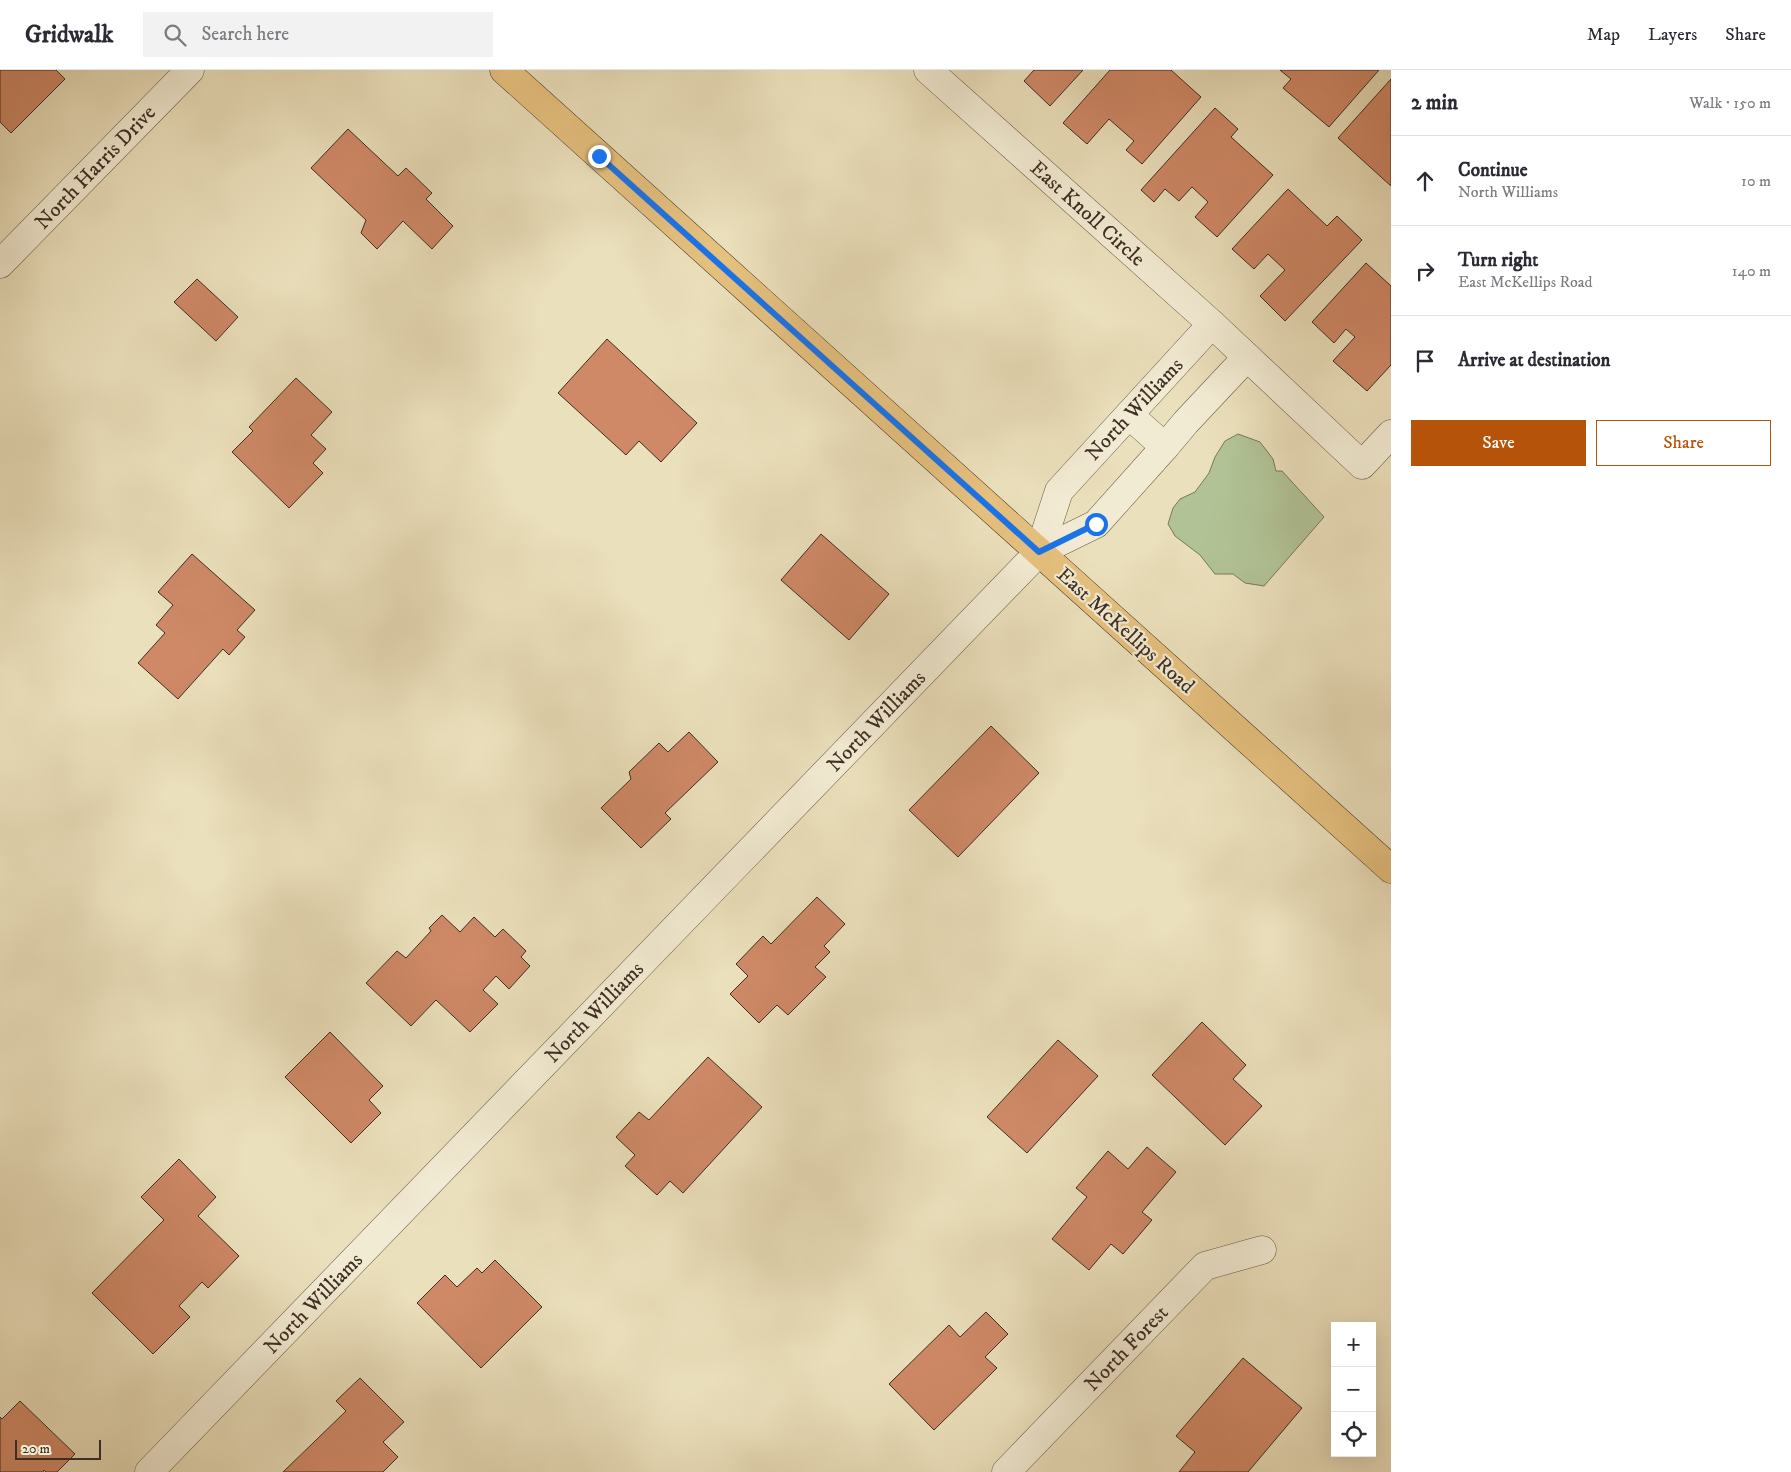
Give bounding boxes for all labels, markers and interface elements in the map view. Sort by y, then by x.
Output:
search box [143,12,493,57]
text: Gridwalk [25,20,113,50]
icon: search [161,21,189,49]
text: Search here [201,23,289,46]
text: Map [1587,24,1620,46]
text: Layers [1648,24,1697,46]
text: Share [1725,24,1766,46]
text: 2 min [1411,90,1458,116]
text: Walk · 150 m [1689,93,1771,113]
street label: North Harris Drive [30,100,162,235]
route end [588,145,611,168]
street label: East Knoll Circle [1024,155,1150,272]
text: Continue [1458,159,1528,182]
icon: ahead [1411,167,1439,195]
text: 10 m [1741,171,1771,191]
text: North Williams [1458,182,1558,202]
text: Turn right [1458,249,1538,272]
icon: right [1411,257,1439,285]
text: 140 m [1732,261,1771,281]
text: East McKellips Road [1458,272,1593,292]
icon: arrive [1411,347,1439,375]
text: Arrive at destination [1458,349,1610,372]
street label: North Williams [1080,353,1189,467]
button: Save [1411,420,1586,466]
button: Share [1596,420,1771,466]
route start [1085,513,1108,536]
street label: East McKellips Road [1051,562,1200,700]
street label: North Williams [822,665,932,778]
street label: North Williams [540,956,650,1069]
street label: North Williams [259,1247,369,1360]
street label: North Forest [1079,1300,1174,1397]
map controls [1331,1322,1376,1457]
button: + [1331,1322,1376,1367]
button: − [1331,1367,1376,1412]
button: locate [1331,1412,1376,1457]
scale bar [15,1437,101,1460]
text: 20 m [22,1440,50,1458]

